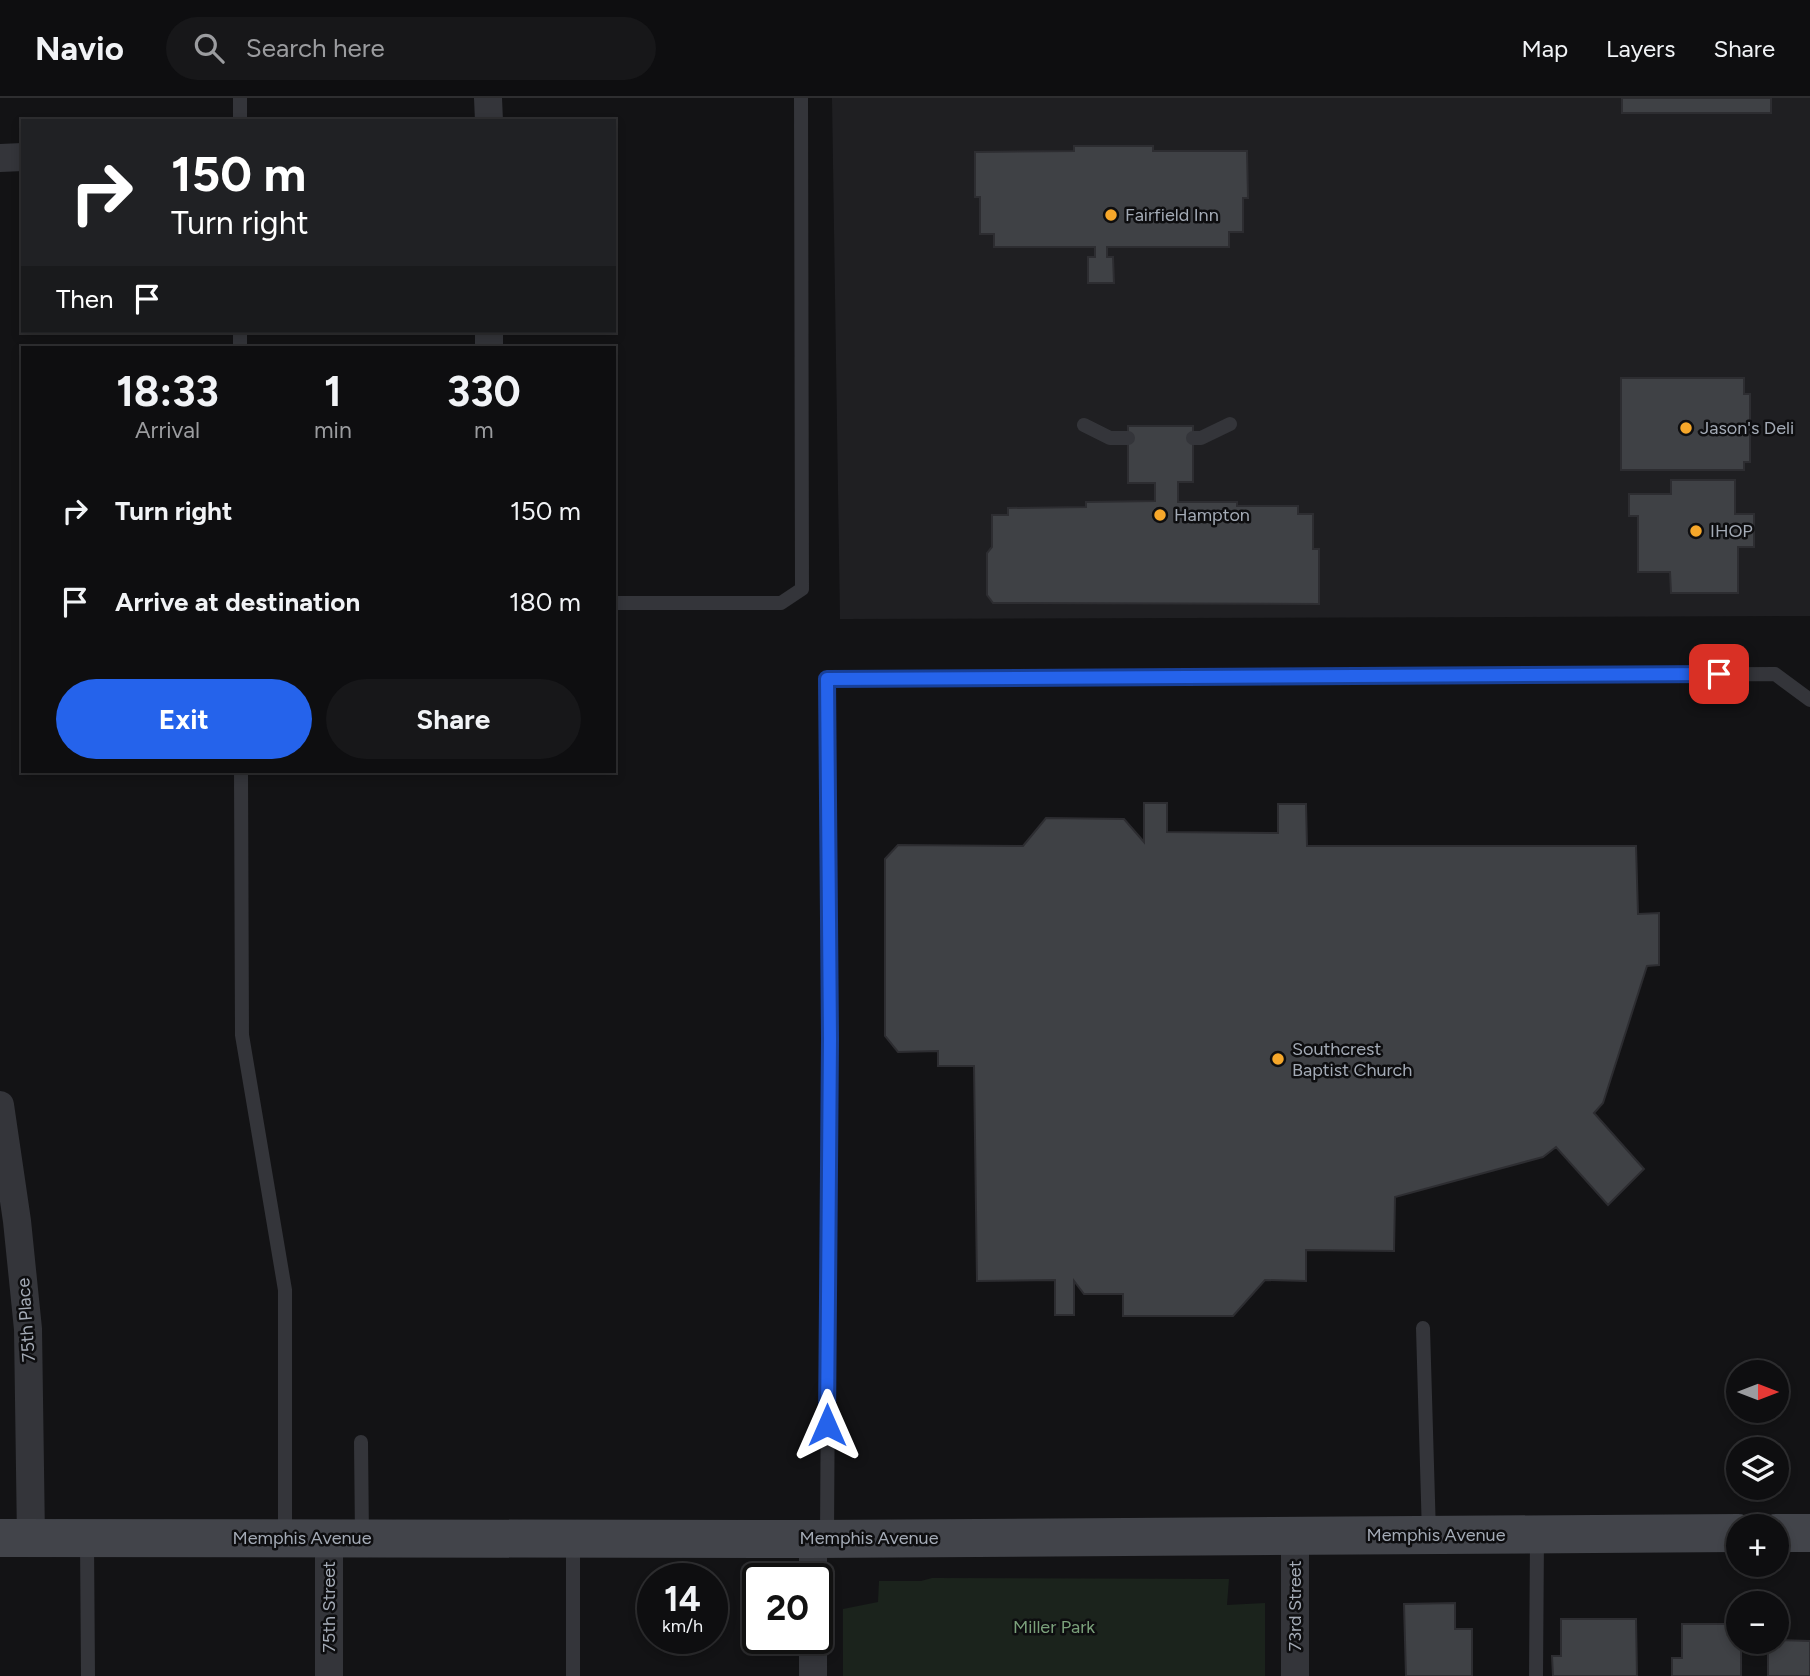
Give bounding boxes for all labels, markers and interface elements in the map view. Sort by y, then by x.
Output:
search box [166,17,656,80]
text: Navio [35,29,124,68]
icon: search [190,29,228,67]
text: Search here [246,32,385,64]
text: Map [1521,34,1568,63]
text: Layers [1606,34,1675,63]
text: Share [1713,34,1775,63]
text: 150 m [171,144,306,203]
icon: right [56,147,147,238]
text: Turn right [171,204,309,242]
place label: Fairfield Inn [1125,204,1219,226]
marker: Fairfield Inn [1103,207,1119,223]
icon: arrive [128,280,166,318]
text: Then [56,283,114,315]
text: 18:33 [116,366,219,417]
text: 1 [324,366,342,417]
text: 330 [447,366,521,417]
text: Arrival [135,416,200,444]
text: min [314,416,352,444]
text: m [474,416,494,444]
place label: Jason's Deli [1700,417,1794,439]
marker: Jason's Deli [1678,420,1694,436]
icon: right [56,492,94,530]
text: Turn right [115,495,232,527]
text: 150 m [510,495,581,527]
place label: Hampton [1174,504,1250,526]
marker: Hampton [1152,507,1168,523]
place label: IHOP [1710,520,1753,542]
marker: IHOP [1688,523,1704,539]
icon: arrive [56,583,94,621]
text: Arrive at destination [115,586,360,618]
text: 180 m [509,586,581,618]
pin [1689,644,1749,704]
icon: arrive [1700,655,1738,693]
button: Exit [56,679,312,759]
button: Share [326,679,581,759]
place label: Southcrest Baptist Church [1292,1038,1412,1081]
marker: Southcrest Baptist Church [1270,1051,1286,1067]
street label: 75th Place [12,1277,40,1363]
north arrow [1726,1360,1788,1423]
map controls [1726,1360,1789,1654]
position arrow [790,1388,864,1462]
button: layers [1726,1437,1789,1500]
button: + [1726,1514,1789,1577]
street label: Memphis Avenue [1367,1524,1506,1546]
street label: Memphis Avenue [233,1527,372,1549]
street label: Memphis Avenue [800,1527,939,1549]
street label: 73rd Street [1284,1560,1306,1651]
street label: 75th Street [318,1561,340,1653]
speed limit sign: 20 [742,1563,833,1654]
text: 14 [664,1578,701,1620]
button: − [1726,1591,1789,1654]
text: km/h [662,1615,703,1637]
park label: Miller Park [1013,1616,1095,1638]

